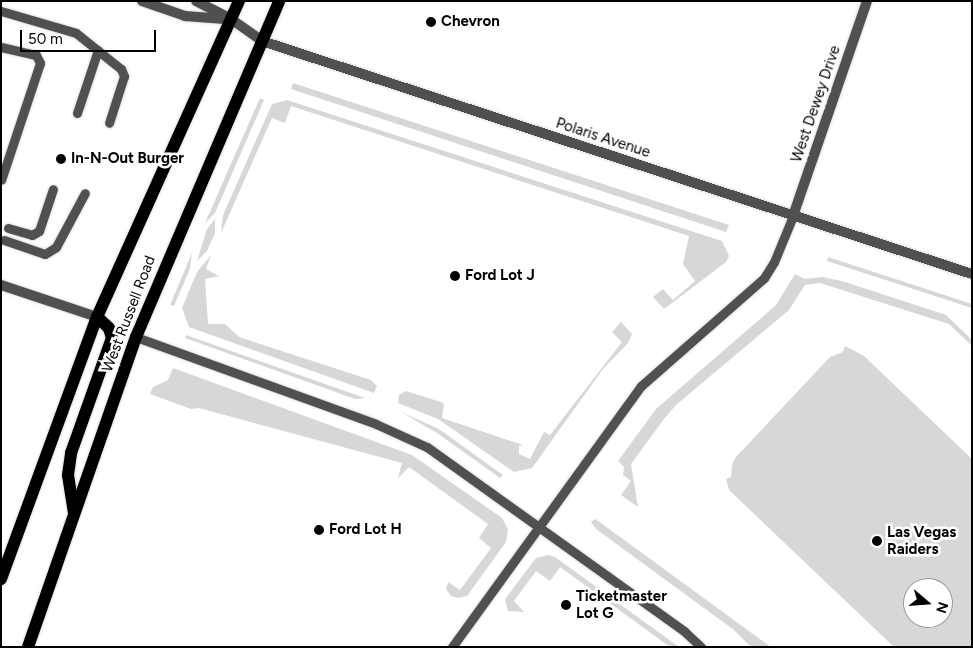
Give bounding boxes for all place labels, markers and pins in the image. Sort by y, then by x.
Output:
place label: Chevron [441,13,500,31]
marker: Chevron [425,16,437,28]
place label: In-N-Out Burger [71,150,184,168]
marker: In-N-Out Burger [55,153,67,165]
place label: Ford Lot J [465,267,535,285]
marker: Ford Lot J [449,270,461,282]
place label: Ford Lot H [329,521,402,539]
place label: Las Vegas Raiders [887,523,956,558]
marker: Ford Lot H [313,524,325,536]
marker: Las Vegas Raiders [871,535,883,547]
place label: Ticketmaster Lot G [576,587,667,622]
marker: Ticketmaster Lot G [560,599,572,611]

